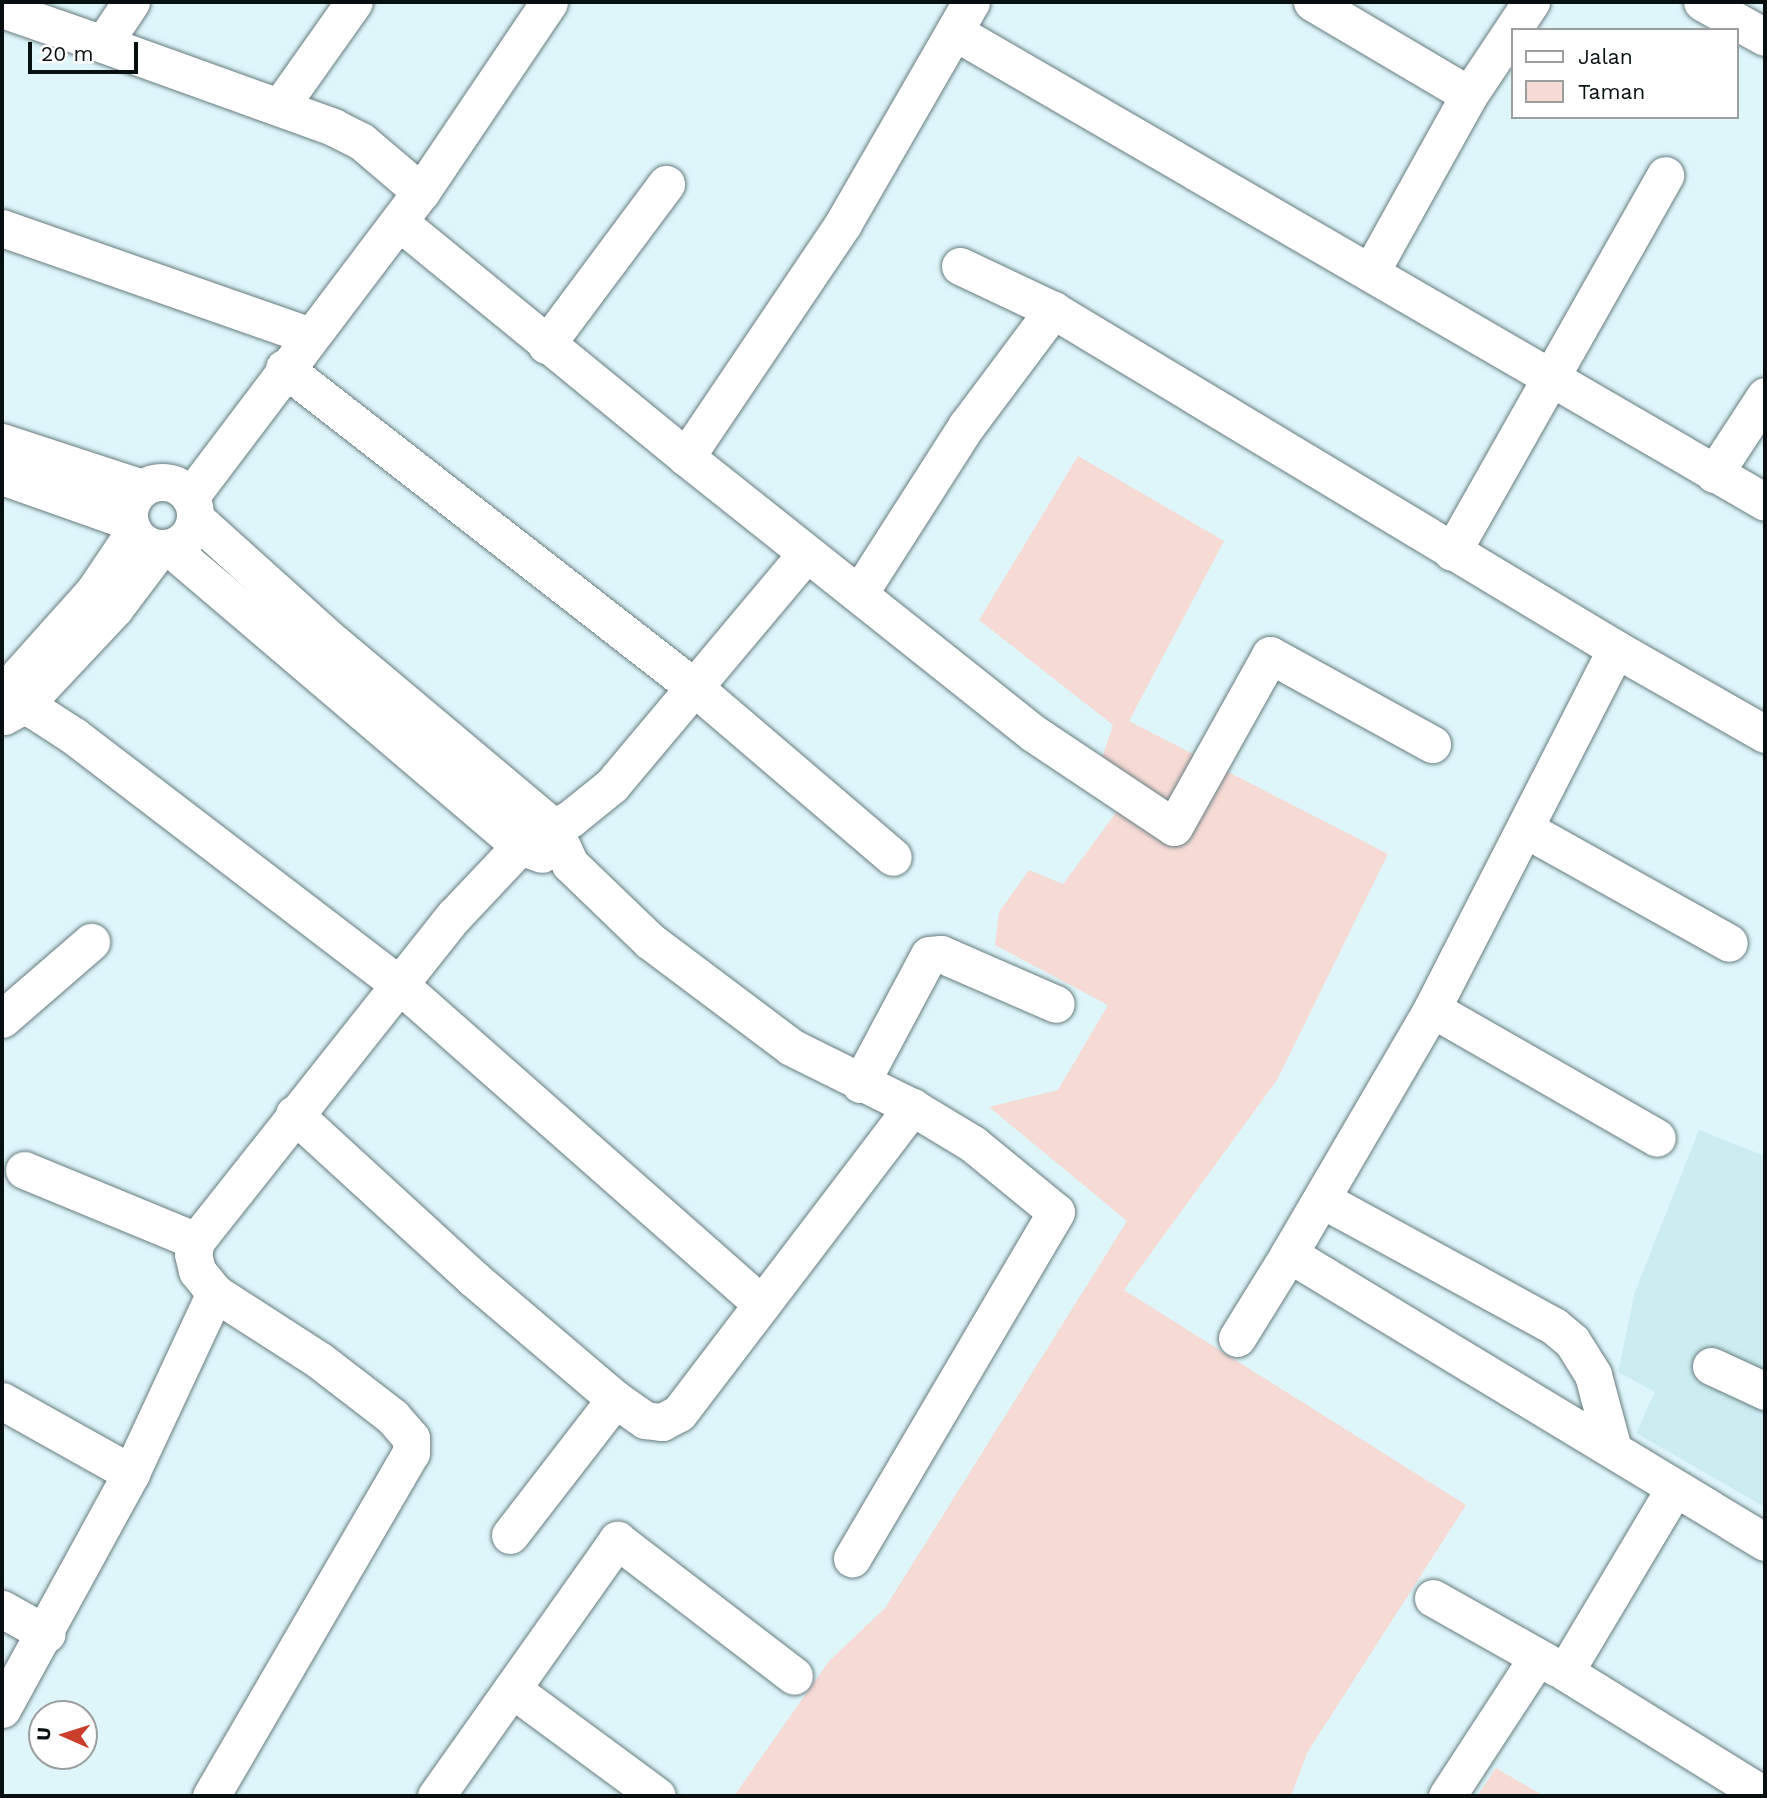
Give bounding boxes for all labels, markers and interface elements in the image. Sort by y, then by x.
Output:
scale bar [32,28,142,72]
legend [1512,28,1739,119]
text: 20 m [41,41,93,66]
text: Jalan [1578,44,1633,69]
text: Taman [1578,79,1645,104]
north arrow [28,1700,98,1770]
text: U [32,1727,55,1741]

